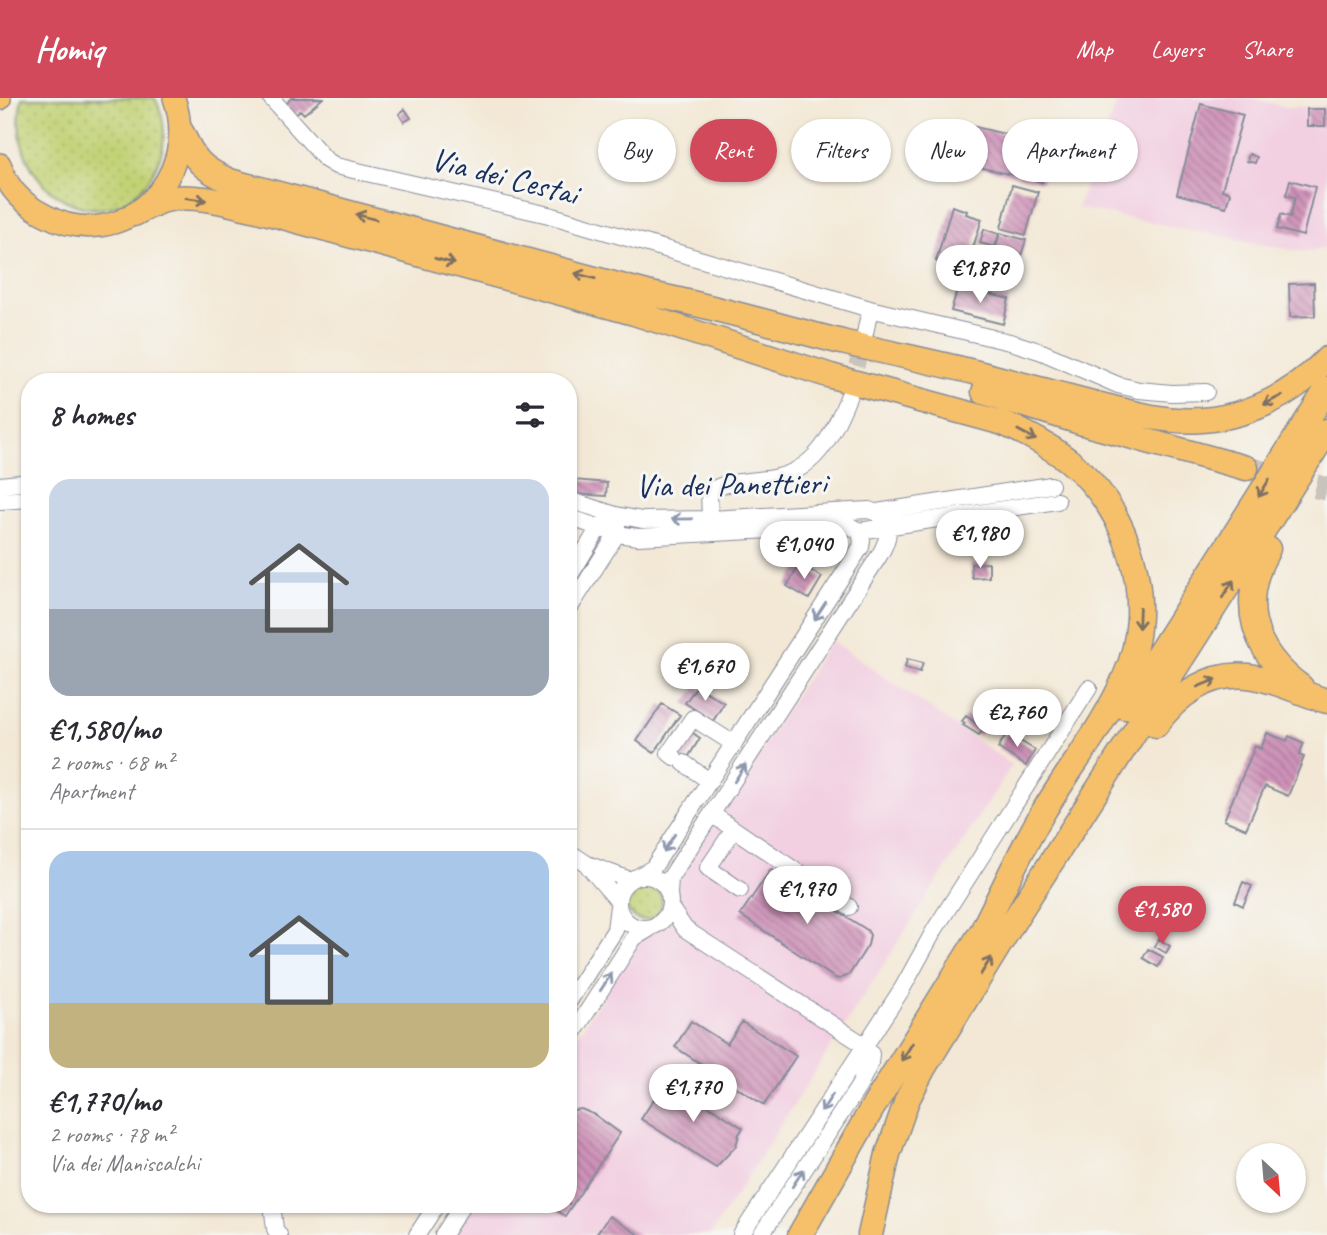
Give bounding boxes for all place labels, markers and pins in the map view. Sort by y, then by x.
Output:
pin: €1,870 [923,246,1037,305]
pin: €1,980 [923,510,1037,570]
pin: €1,040 [747,522,861,581]
pin: €1,670 [648,644,762,703]
pin: €2,760 [960,690,1074,749]
pin: €1,970 [750,866,864,926]
pin: €1,580 [1105,886,1219,946]
pin: €1,770 [636,1065,750,1124]

